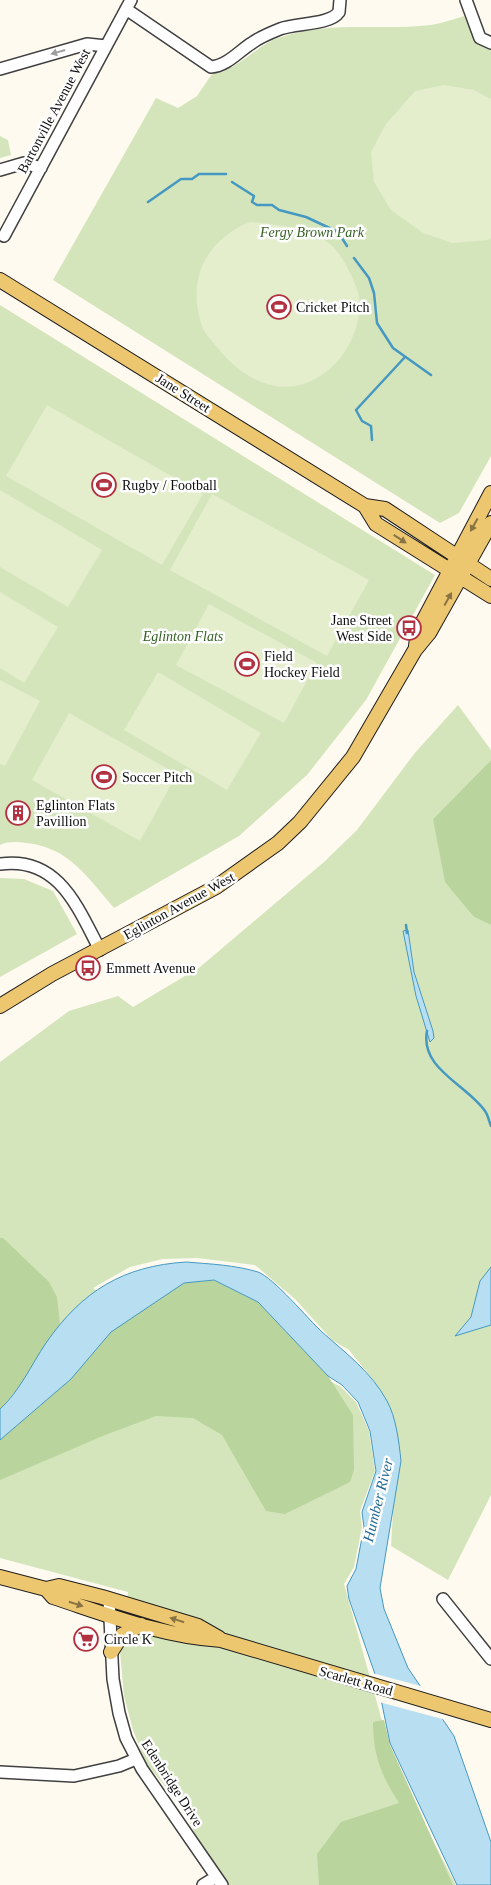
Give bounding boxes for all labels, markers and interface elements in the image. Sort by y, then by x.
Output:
street label: Bartonville Avenue West [15,46,93,176]
one-way arrow [51,48,66,56]
park label: Fergy Brown Park [259,225,365,240]
sports icon: Cricket Pitch [266,294,292,320]
place label: Cricket Pitch [296,300,370,315]
street label: Jane Street [153,370,213,416]
sports icon: Rugby / Football [91,472,117,498]
place label: Rugby / Football [122,478,217,493]
one-way arrow [470,517,478,532]
one-way arrow [393,534,406,544]
one-way arrow [443,592,452,606]
place label: Jane Street West Side [331,613,392,644]
bus stop icon: Jane Street West Side [396,615,422,641]
park label: Eglinton Flats [142,629,224,644]
place label: Field Hockey Field [264,649,340,680]
sports icon: Field Hockey Field [234,651,260,677]
sports icon: Soccer Pitch [91,764,117,790]
place label: Soccer Pitch [122,770,192,785]
place label: Eglinton Flats Pavillion [36,798,115,829]
building icon: Eglinton Flats Pavillion [5,800,31,826]
street label: Eglinton Avenue West [121,869,237,943]
bus stop icon: Emmett Avenue [75,955,101,981]
place label: Emmett Avenue [106,961,196,976]
water label: Humber River [360,1456,396,1544]
one-way arrow [69,1601,84,1609]
one-way arrow [170,1615,185,1623]
supermarket icon: Circle K [73,1626,99,1652]
place label: Circle K [104,1632,152,1647]
street label: Scarlett Road [317,1663,395,1699]
street label: Edenbridge Drive [138,1737,206,1829]

